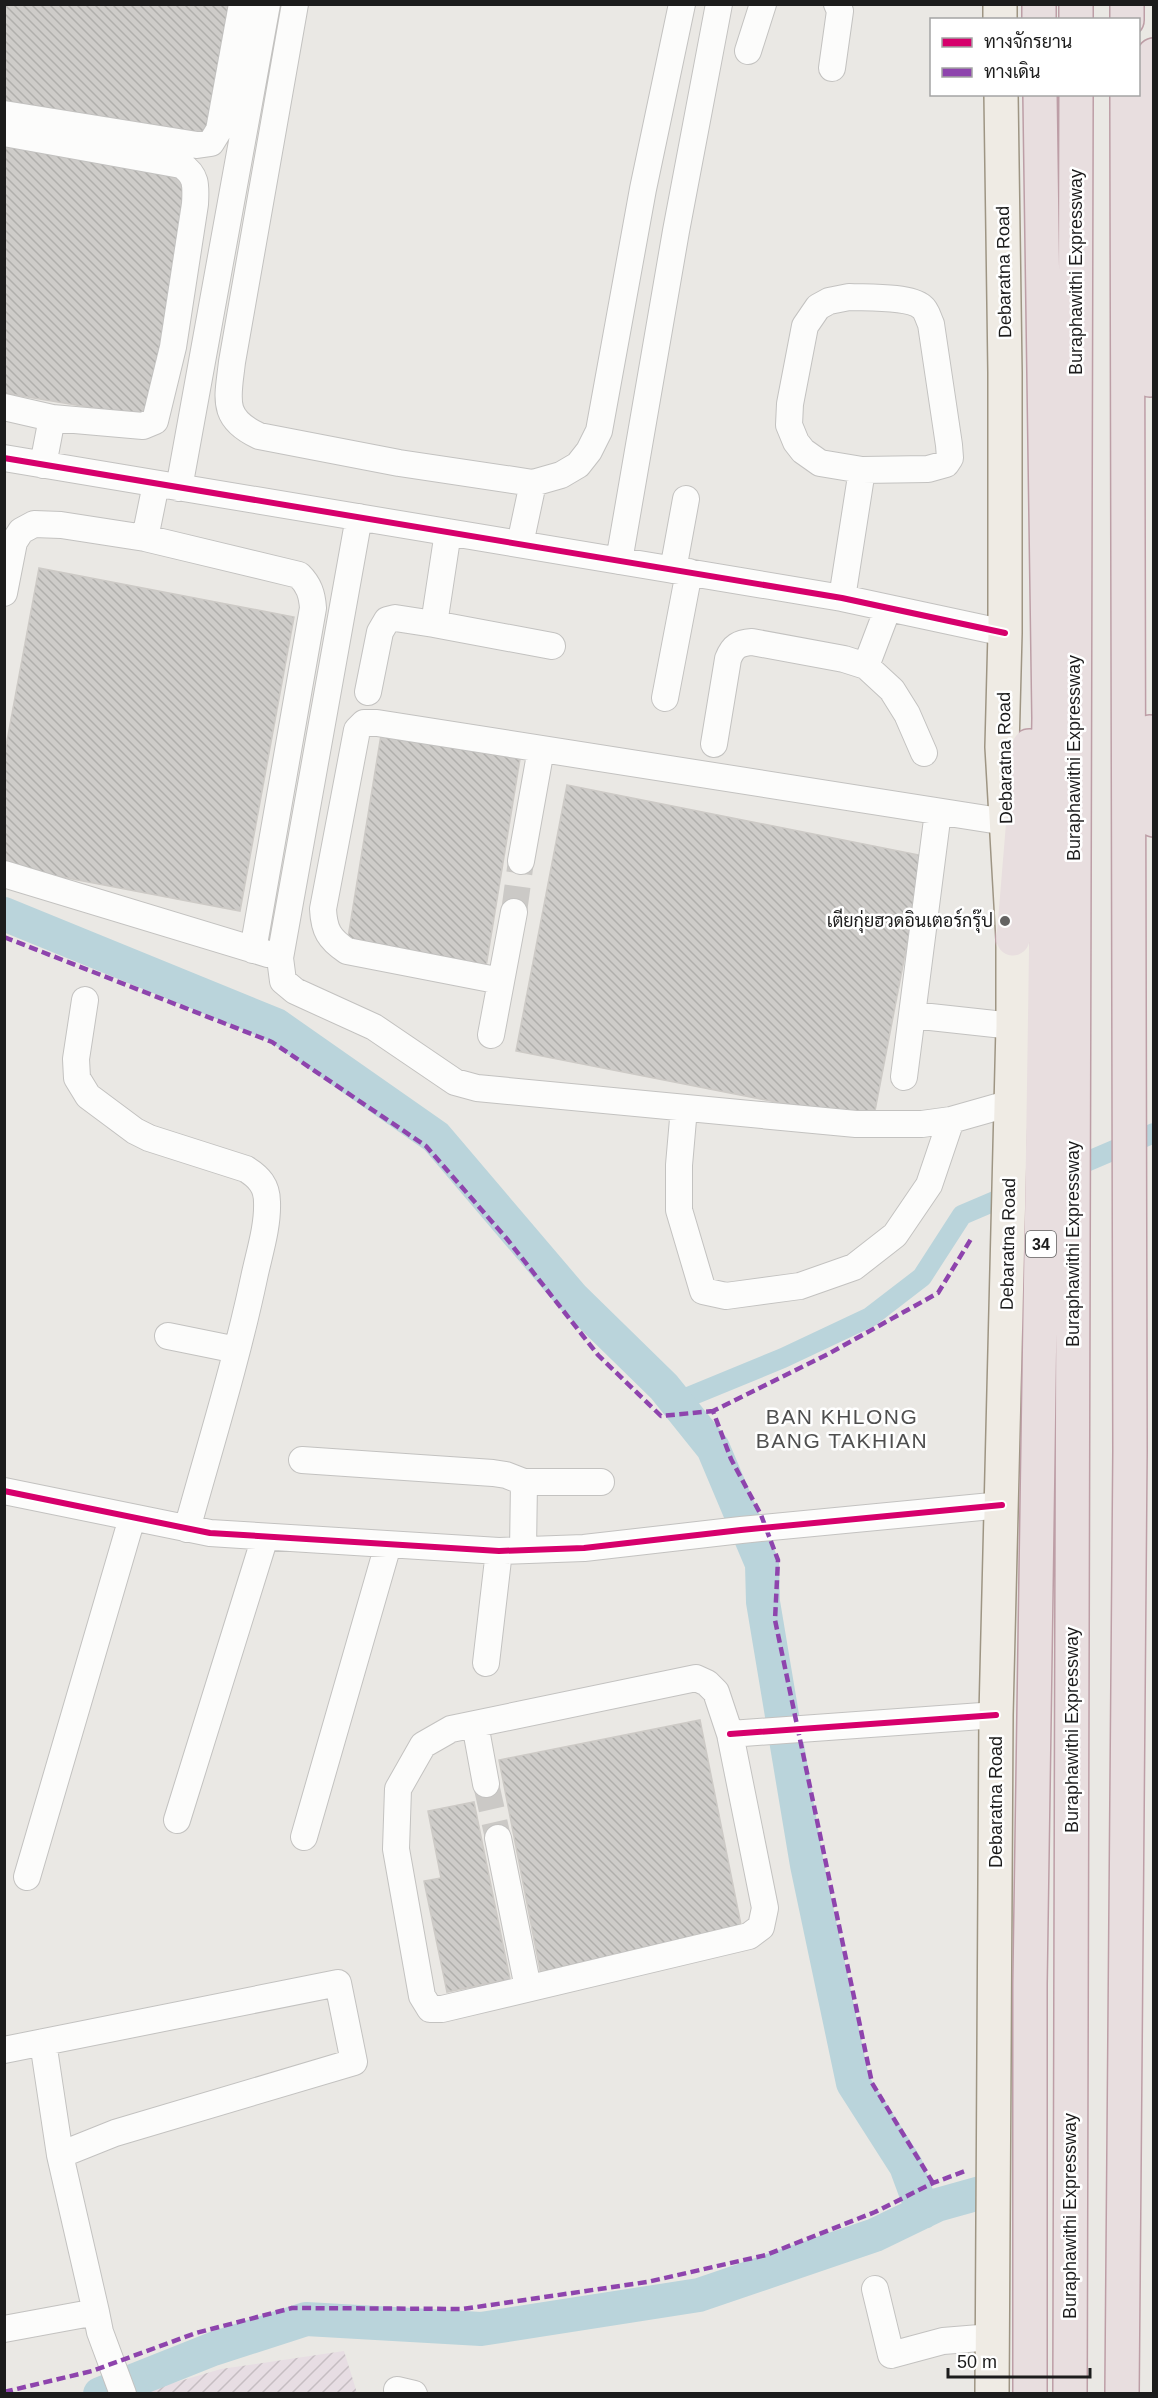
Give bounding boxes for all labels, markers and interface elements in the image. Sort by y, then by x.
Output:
legend [930,18,1140,96]
text: ทางจักรยาน [984,31,1072,52]
text: ทางเดิน [984,61,1040,82]
street label: Buraphawithi Expressway [1066,169,1086,375]
street label: Debaratna Road [993,206,1015,338]
street label: Buraphawithi Expressway [1064,655,1084,861]
street label: Debaratna Road [994,692,1016,824]
place label: เตียกุ่ยฮวดอินเตอร์กรุ๊ป [827,908,993,933]
marker: เตียกุ่ยฮวดอินเตอร์กรุ๊ป [998,914,1012,928]
street label: Buraphawithi Expressway [1063,1141,1083,1347]
street label: Debaratna Road [997,1178,1019,1310]
road number: 34 [1026,1231,1056,1257]
district label: BAN KHLONG BANG TAKHIAN [756,1405,928,1452]
street label: Buraphawithi Expressway [1062,1627,1082,1833]
street label: Debaratna Road [986,1736,1006,1868]
street label: Buraphawithi Expressway [1060,2113,1080,2319]
scale bar [948,2341,1090,2379]
text: 50 m [957,2352,997,2372]

